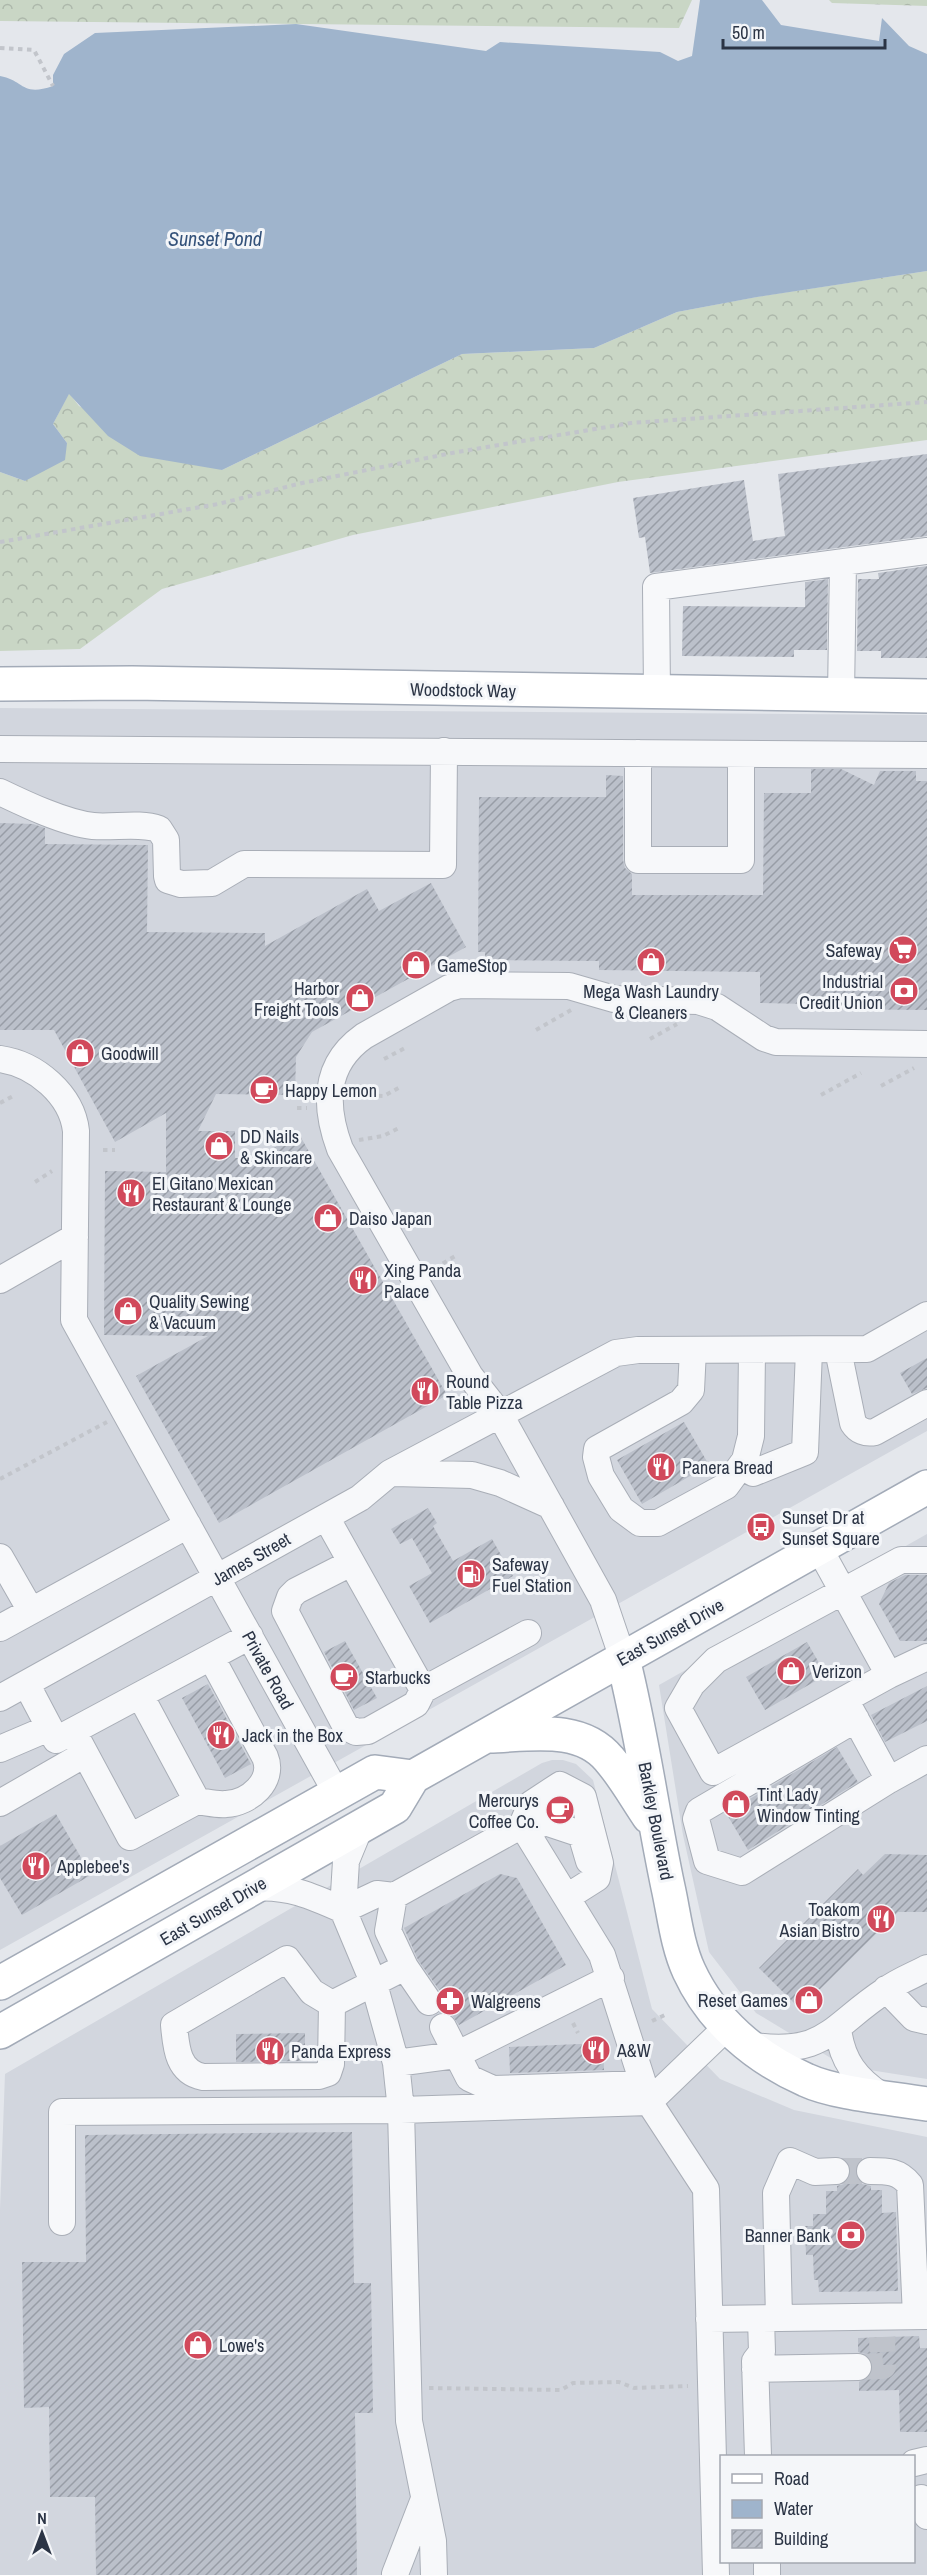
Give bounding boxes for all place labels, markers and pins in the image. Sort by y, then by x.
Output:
supermarket icon: Safeway [887,934,919,966]
place label: Safeway [825,938,883,963]
shop icon: Mega Wash Laundry & Cleaners [635,946,667,978]
shop icon: GameStop [400,949,432,981]
place label: GameStop [437,953,508,978]
place label: Industrial Credit Union [799,969,883,1015]
bank icon: Industrial Credit Union [888,975,920,1007]
place label: Harbor Freight Tools [254,976,339,1022]
place label: Mega Wash Laundry & Cleaners [583,979,719,1025]
shop icon: Harbor Freight Tools [344,982,376,1014]
shop icon: Goodwill [64,1037,96,1069]
place label: Goodwill [101,1041,158,1066]
cafe icon: Happy Lemon [248,1074,280,1106]
place label: Happy Lemon [285,1078,377,1103]
place label: DD Nails & Skincare [240,1124,312,1170]
shop icon: DD Nails & Skincare [203,1130,235,1162]
place label: El Gitano Mexican Restaurant & Lounge [152,1171,292,1217]
restaurant icon: El Gitano Mexican Restaurant & Lounge [115,1177,147,1209]
shop icon: Daiso Japan [312,1202,344,1234]
place label: Daiso Japan [349,1206,432,1231]
place label: Xing Panda Palace [384,1258,461,1304]
restaurant icon: Xing Panda Palace [347,1264,379,1296]
place label: Quality Sewing & Vacuum [149,1289,250,1335]
shop icon: Quality Sewing & Vacuum [112,1295,144,1327]
place label: Round Table Pizza [446,1369,523,1415]
restaurant icon: Round Table Pizza [409,1375,441,1407]
restaurant icon: Panera Bread [645,1451,677,1483]
place label: Panera Bread [682,1455,773,1480]
place label: Sunset Dr at Sunset Square [782,1505,880,1551]
bus stop icon: Sunset Dr at Sunset Square [745,1511,777,1543]
place label: Safeway Fuel Station [492,1552,572,1598]
fuel station icon: Safeway Fuel Station [455,1558,487,1590]
shop icon: Verizon [775,1655,807,1687]
place label: Verizon [812,1659,862,1684]
cafe icon: Starbucks [328,1661,360,1693]
place label: Starbucks [365,1665,431,1690]
restaurant icon: Jack in the Box [205,1719,237,1751]
place label: Jack in the Box [242,1723,344,1748]
place label: Tint Lady Window Tinting [757,1782,861,1828]
place label: Mercurys Coffee Co. [469,1788,539,1834]
shop icon: Tint Lady Window Tinting [720,1788,752,1820]
cafe icon: Mercurys Coffee Co. [544,1794,576,1826]
restaurant icon: Applebee's [20,1850,52,1882]
place label: Applebee's [56,1854,130,1879]
place label: Toakom Asian Bistro [779,1897,860,1943]
restaurant icon: Toakom Asian Bistro [865,1903,897,1935]
shop icon: Reset Games [793,1984,825,2016]
pharmacy icon: Walgreens [434,1985,466,2017]
place label: Reset Games [698,1988,788,2013]
place label: Walgreens [471,1989,541,2014]
restaurant icon: A&W [580,2034,612,2066]
restaurant icon: Panda Express [254,2035,286,2067]
place label: A&W [616,2038,651,2063]
place label: Panda Express [291,2039,391,2064]
bank icon: Banner Bank [835,2219,867,2251]
place label: Banner Bank [745,2223,831,2248]
shop icon: Lowe's [182,2329,214,2361]
place label: Lowe's [219,2333,265,2358]

